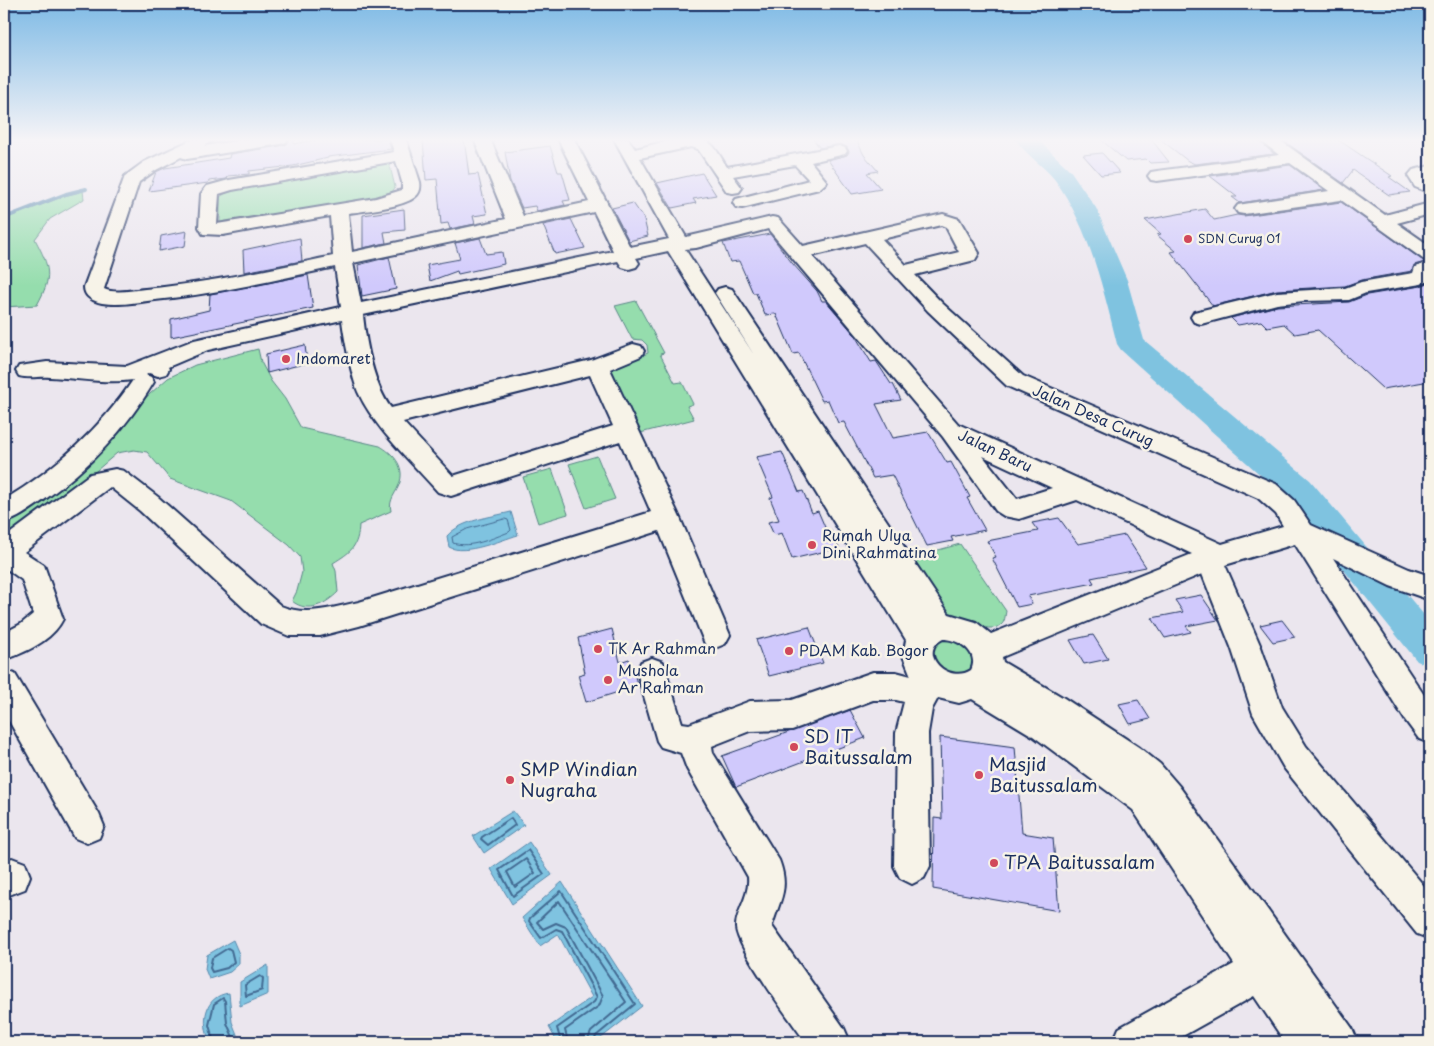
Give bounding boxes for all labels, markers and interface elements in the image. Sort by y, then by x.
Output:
place label: SDN Curug 01 [1198,229,1280,247]
marker: SDN Curug 01 [1182,233,1194,245]
place label: Indomaret [296,346,371,369]
marker: Indomaret [280,353,292,365]
street label: Jalan Desa Curug [1029,378,1158,452]
street label: Jalan Baru [955,422,1037,477]
place label: Rumah Ulya Dini Rahmatina [822,523,937,563]
marker: Rumah Ulya Dini Rahmatina [806,539,818,551]
place label: TK Ar Rahman [608,636,716,659]
place label: PDAM Kab. Bogor [799,638,929,661]
marker: TK Ar Rahman [592,643,604,655]
marker: PDAM Kab. Bogor [783,645,795,657]
place label: Mushola Ar Rahman [618,658,704,698]
marker: Mushola Ar Rahman [602,674,614,686]
place label: SD IT Baitussalam [804,722,913,770]
marker: SD IT Baitussalam [788,741,800,753]
place label: Masjid Baitussalam [989,750,1098,798]
place label: SMP Windian Nugraha [520,755,638,803]
marker: Masjid Baitussalam [973,769,985,781]
marker: SMP Windian Nugraha [504,774,516,786]
place label: TPA Baitussalam [1004,848,1155,875]
marker: TPA Baitussalam [988,857,1000,869]

